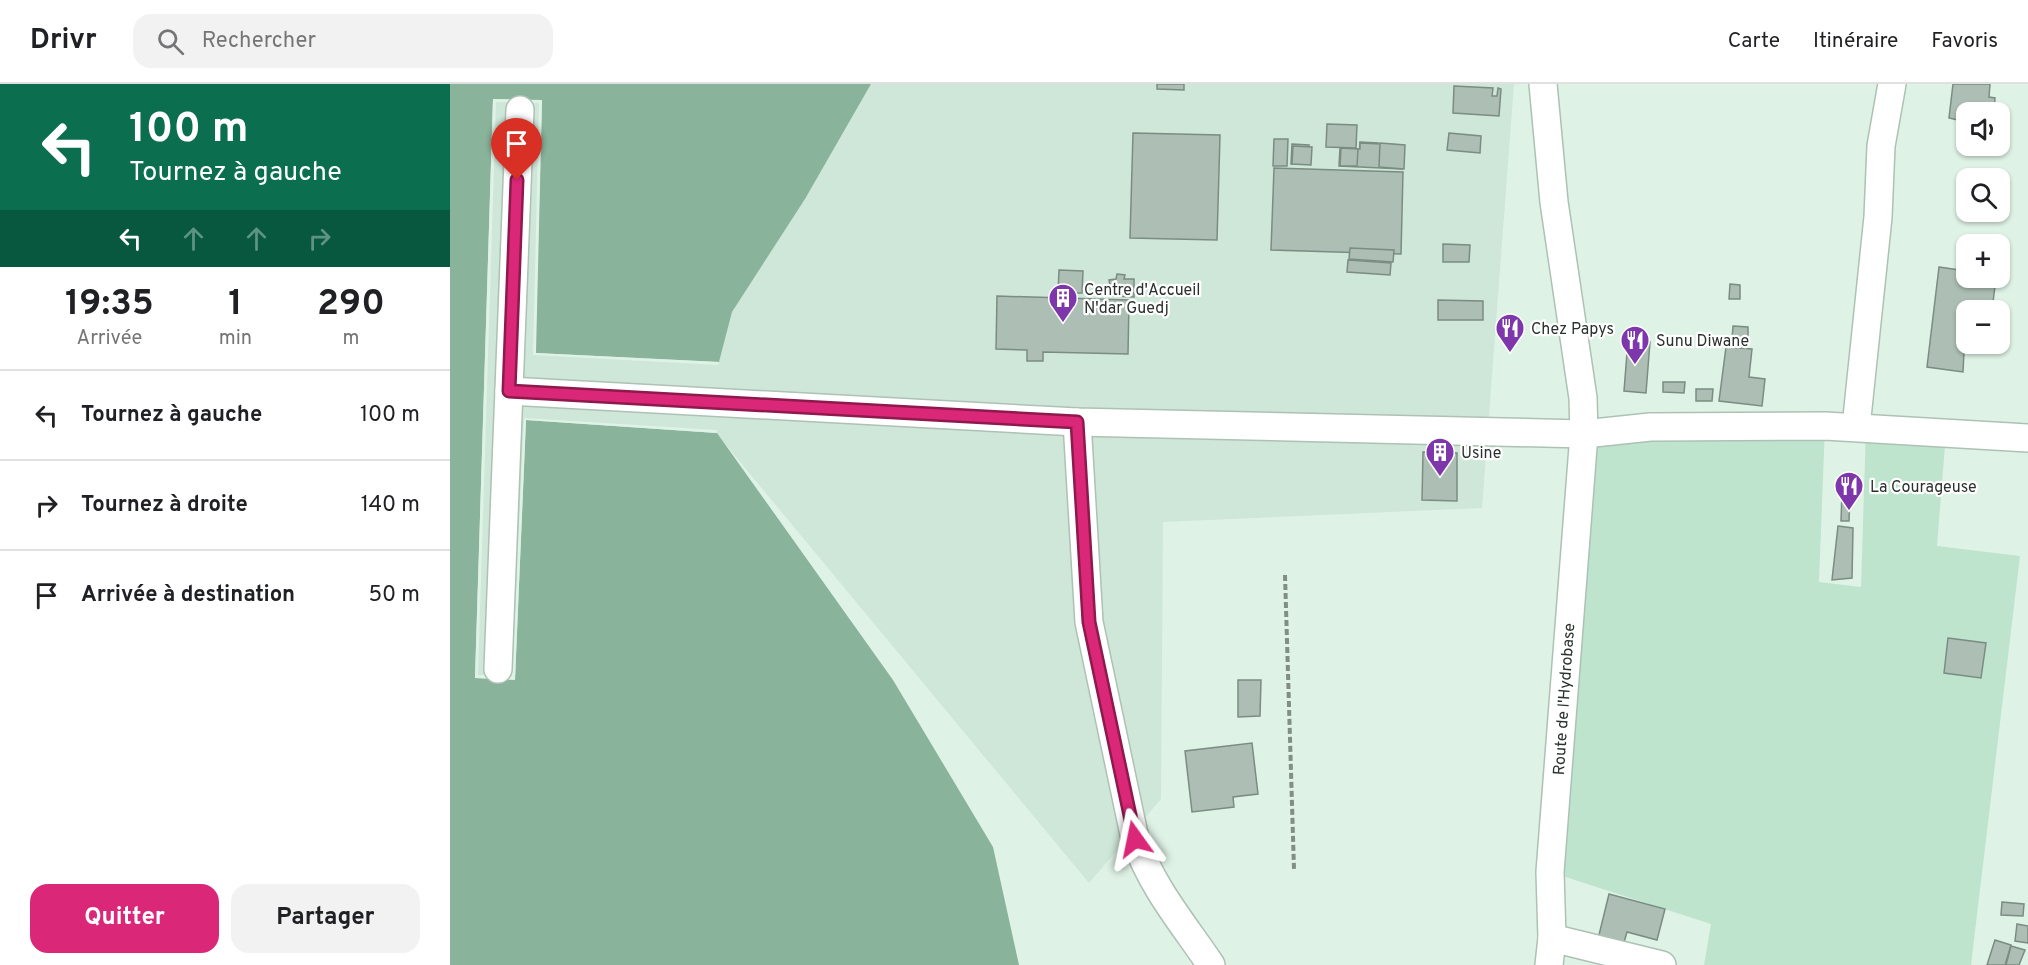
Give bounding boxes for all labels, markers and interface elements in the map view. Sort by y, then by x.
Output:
search box [133,14,553,68]
text: Drivr [30,23,97,59]
icon: search [154,25,187,58]
text: Rechercher [202,28,316,55]
text: Carte [1728,28,1780,55]
text: Itinéraire [1813,28,1898,55]
text: Favoris [1931,28,1998,55]
map controls [1956,102,2010,354]
button: sound [1956,102,2010,156]
text: 100 m [129,104,248,157]
icon: left [30,108,108,186]
pin [491,118,542,180]
icon: arrive [500,127,533,160]
text: Tournez à gauche [129,156,342,190]
button: search [1956,168,2010,222]
icon: left [114,222,147,255]
icon: ahead [177,222,210,255]
icon: ahead [240,222,273,255]
icon: right [303,222,336,255]
button: + [1956,234,2010,288]
place label: Centre d'Accueil N'dar Guedj [1084,281,1200,319]
text: 19:35 [65,282,154,328]
text: 1 [228,282,243,328]
text: 290 [317,282,385,328]
building icon: Centre d'Accueil N'dar Guedj [1047,282,1079,324]
button: − [1956,300,2010,354]
restaurant icon: Chez Papys [1494,312,1526,354]
place label: Chez Papys [1531,320,1614,340]
restaurant icon: Sunu Diwane [1619,324,1651,366]
text: Arrivée [77,326,142,352]
text: min [219,326,252,352]
text: m [343,326,360,352]
place label: Sunu Diwane [1656,332,1749,352]
icon: left [30,399,63,432]
text: Tournez à gauche [81,402,262,429]
text: 100 m [360,402,420,429]
building icon: Usine [1424,436,1456,478]
place label: Usine [1461,444,1501,464]
restaurant icon: La Courageuse [1833,470,1865,512]
place label: La Courageuse [1870,478,1977,498]
icon: right [30,489,63,522]
text: Tournez à droite [81,492,248,519]
text: 140 m [361,492,420,519]
icon: arrive [30,579,63,612]
text: Arrivée à destination [81,582,295,609]
text: 50 m [368,582,420,609]
street label: Route de l'Hydrobase [1550,622,1580,776]
position arrow [1103,807,1167,871]
button: Quitter [30,884,219,953]
button: Partager [231,884,420,953]

